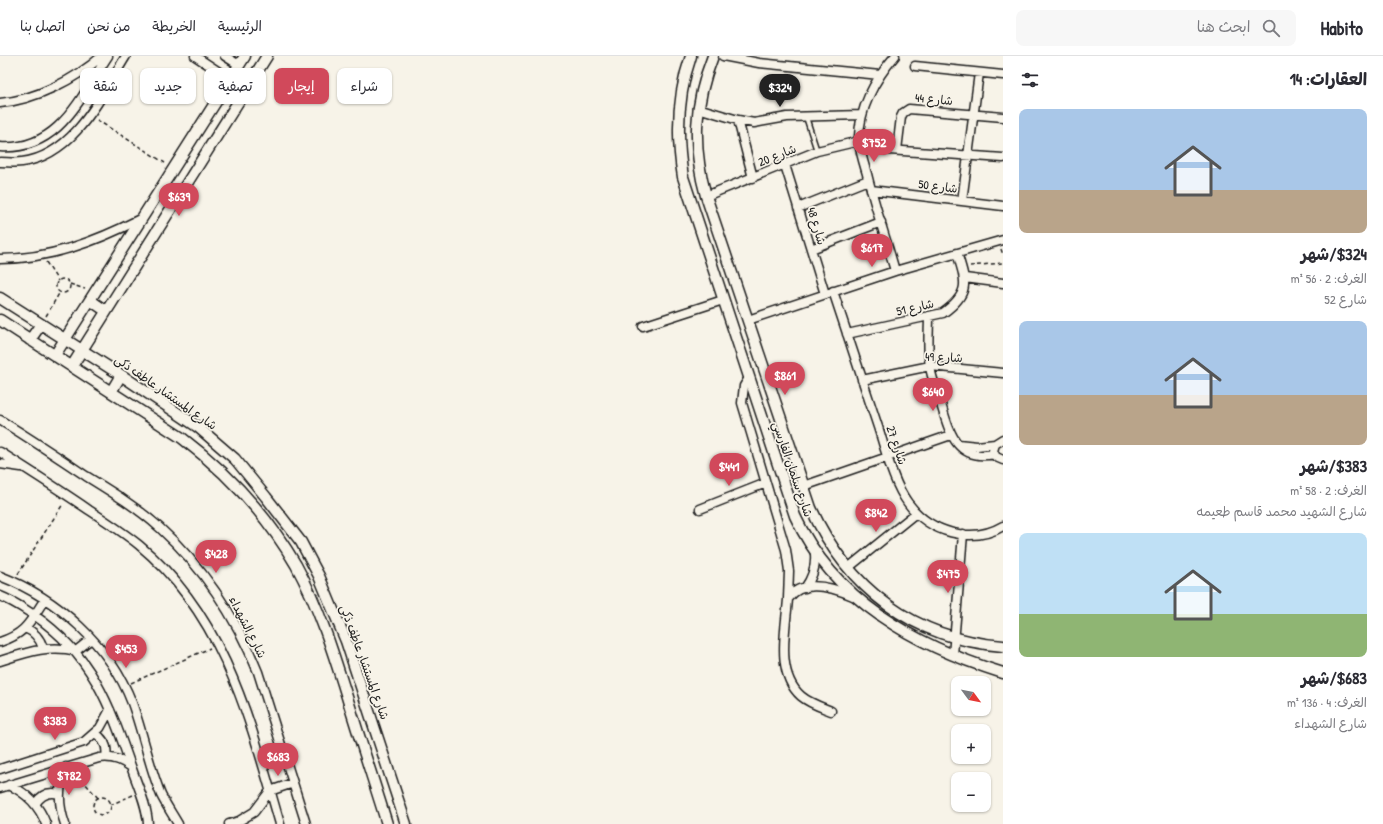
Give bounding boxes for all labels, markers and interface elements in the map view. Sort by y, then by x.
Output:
search box [1016,10,1296,46]
text: Habito [1320,15,1363,41]
text: اتصل بنا [20,16,65,35]
text: من نحن [87,16,130,35]
text: الخريطة [152,16,196,35]
text: الرئيسية [218,16,262,35]
text: ابحث هنا [1197,16,1250,37]
icon: search [1260,17,1282,39]
text: العقارات: 14 [1290,67,1367,90]
chip: شقة [80,68,132,104]
chip: جديد [140,68,196,104]
chip: تصفية [204,68,266,104]
chip: إيجار [274,68,329,104]
chip: شراء [337,68,392,104]
icon: filters [1019,69,1041,91]
pin: $324 [756,74,804,108]
text: $324 [768,78,792,96]
street label: شارع 44 [914,89,954,110]
pin: $752 [850,129,898,163]
text: $752 [862,133,886,151]
icon: home [1157,135,1229,207]
street label: شارع 20 [755,140,799,171]
street label: شارع 50 [917,175,958,198]
pin: $639 [155,183,203,217]
text: $639 [168,187,190,205]
street label: شارع 48 [802,205,831,247]
pin: $617 [848,234,896,268]
text: $617 [861,238,883,256]
text: $324/شهر [1301,242,1367,265]
text: الغرف: 2 · 56 m² [1291,269,1367,287]
text: شارع 52 [1324,290,1367,308]
street label: شارع 51 [894,294,936,321]
icon: home [1157,347,1229,419]
street label: شارع 49 [925,348,963,367]
street label: شارع المستشار عاطف ذكى [111,350,220,435]
pin: $861 [761,362,809,396]
text: $861 [774,366,796,384]
pin: $640 [909,378,957,412]
text: $640 [922,382,944,400]
street label: شارع سلمان الفارسي [766,419,817,520]
street label: شارع 27 [881,423,912,467]
pin: $441 [705,453,753,487]
text: $383/شهر [1300,454,1367,477]
text: $441 [718,457,740,475]
text: الغرف: 2 · 58 m² [1290,481,1367,499]
pin: $842 [852,499,900,533]
text: شارع الشهيد محمد قاسم طعيمه [1196,502,1367,520]
text: $842 [864,503,888,521]
pin: $428 [192,540,240,574]
text: $428 [204,544,228,562]
icon: home [1157,559,1229,631]
pin: $475 [924,560,972,594]
text: $475 [936,564,960,582]
street label: شارع الشهداء [224,593,271,661]
street label: شارع المستشار عاطف ذكى [335,602,394,722]
pin: $453 [102,635,150,669]
text: $453 [115,639,137,657]
text: $683/شهر [1301,666,1367,689]
north arrow [951,676,991,716]
map controls [951,676,991,812]
text: الغرف: 4 · 136 m² [1287,693,1367,711]
pin: $383 [31,707,79,741]
text: $383 [43,711,67,729]
text: شارع الشهداء [1294,714,1367,732]
button: + [951,724,991,764]
pin: $683 [254,743,302,777]
text: $683 [266,747,290,765]
pin: $782 [45,762,93,796]
text: $782 [57,766,81,784]
button: − [951,772,991,812]

